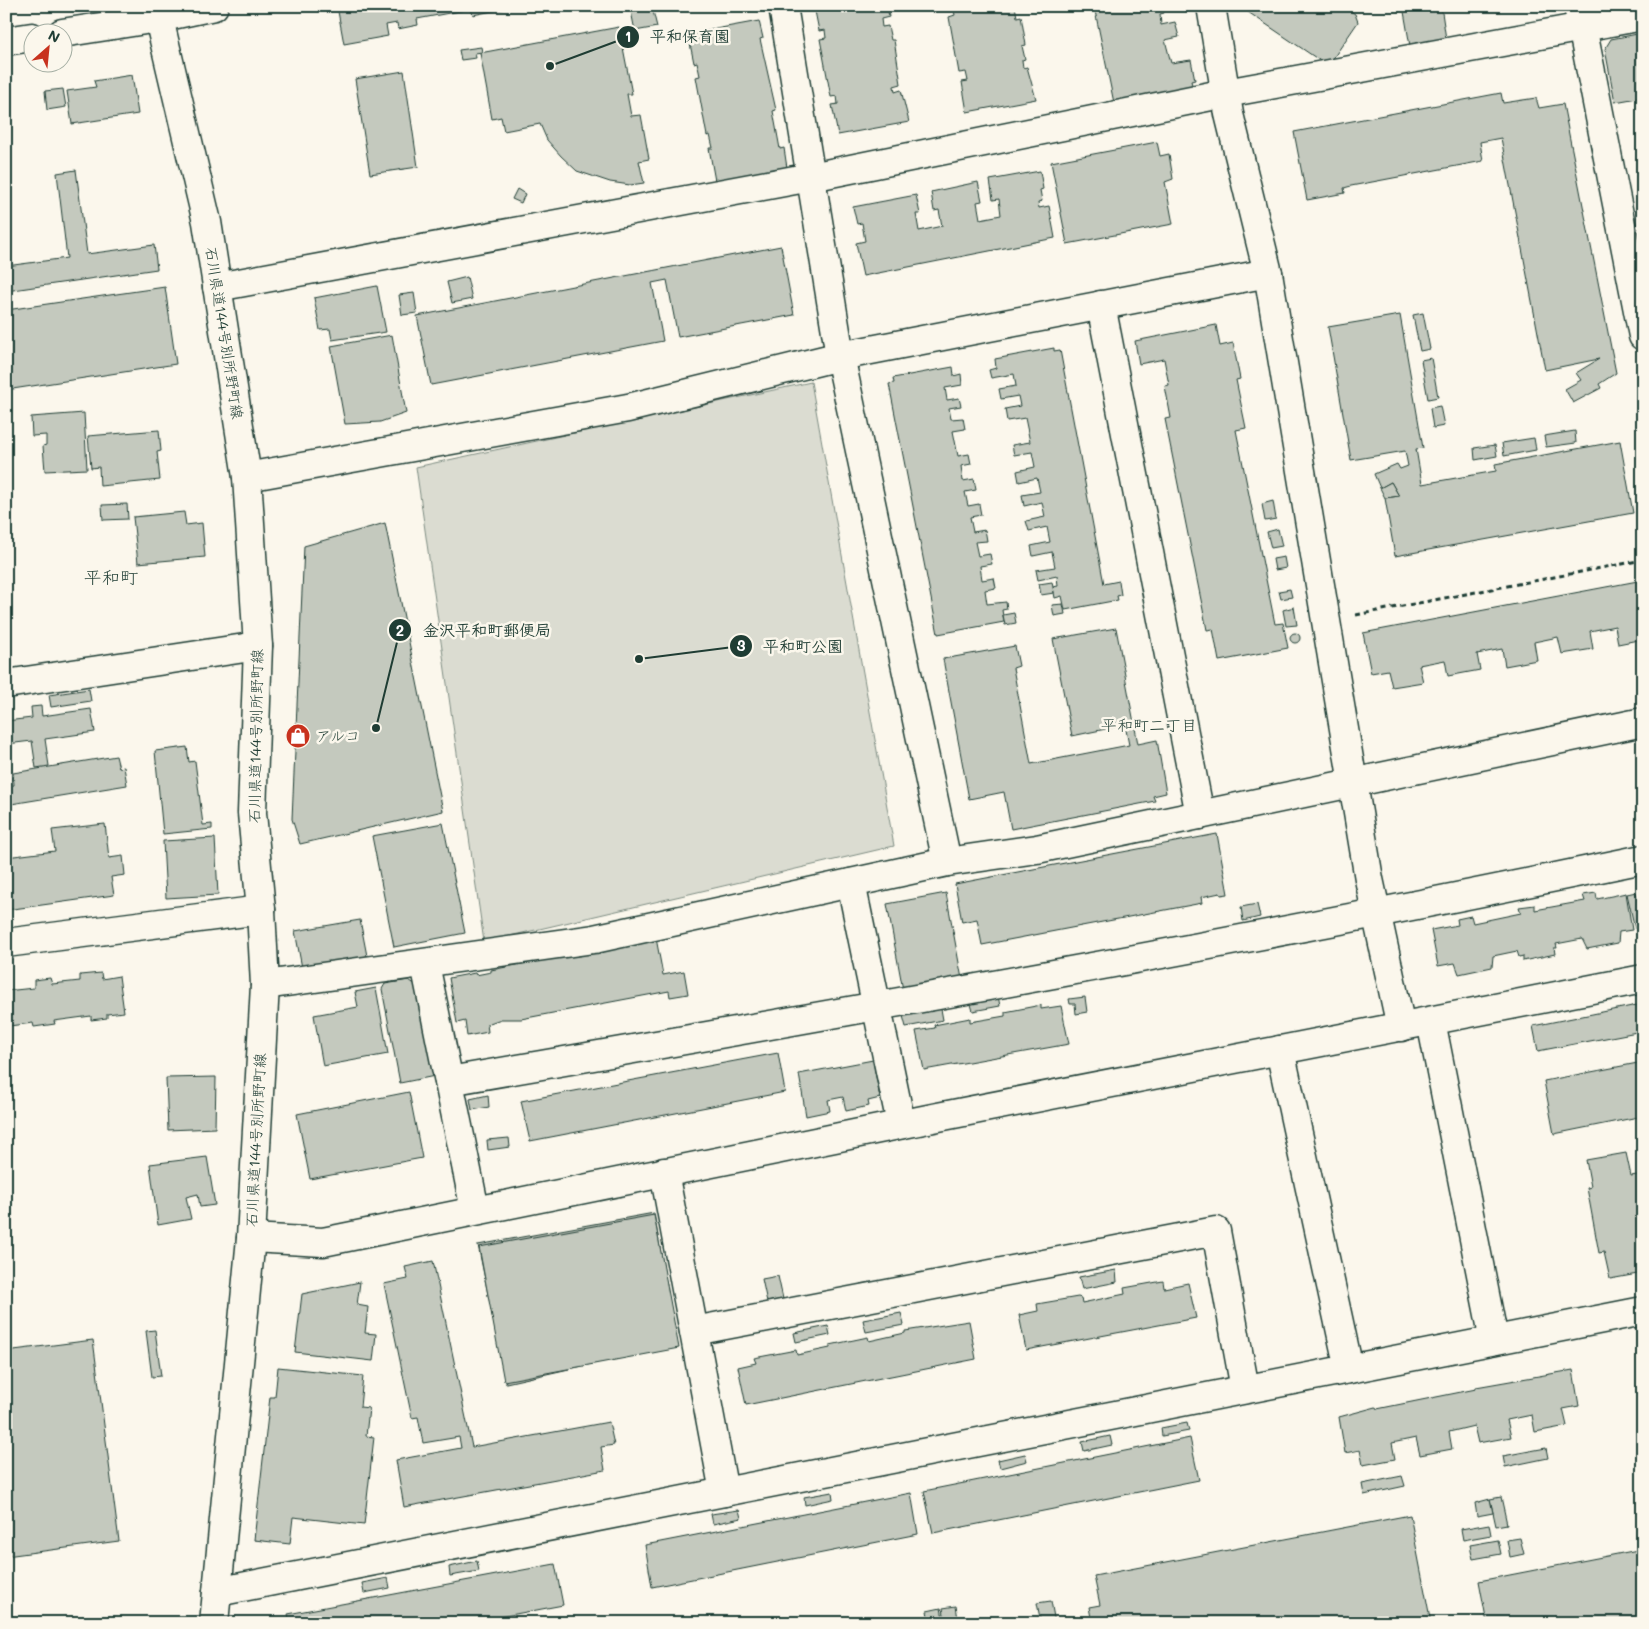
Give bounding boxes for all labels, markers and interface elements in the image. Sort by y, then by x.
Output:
callout: 平和保育園 [615,21,740,52]
north arrow [22,22,72,72]
text: N [45,25,63,47]
text: 平和保育園 [650,25,730,46]
text: 1 [625,26,631,46]
street label: 石川県道144号別所野町線 [201,245,249,420]
district label: 平和町 [84,565,138,589]
callout: 金沢平和町郵便局 [388,615,561,646]
text: 金沢平和町郵便局 [423,619,551,640]
text: 2 [396,620,404,640]
callout: 平和町公園 [728,631,853,662]
text: 3 [736,635,746,655]
text: 平和町公園 [763,635,843,656]
street label: 石川県道144号別所野町線 [243,649,267,823]
district label: 平和町二丁目 [1101,714,1197,735]
shop icon: アルコ [285,723,311,749]
place label: アルコ [316,725,360,745]
street label: 石川県道144号別所野町線 [240,1052,270,1228]

